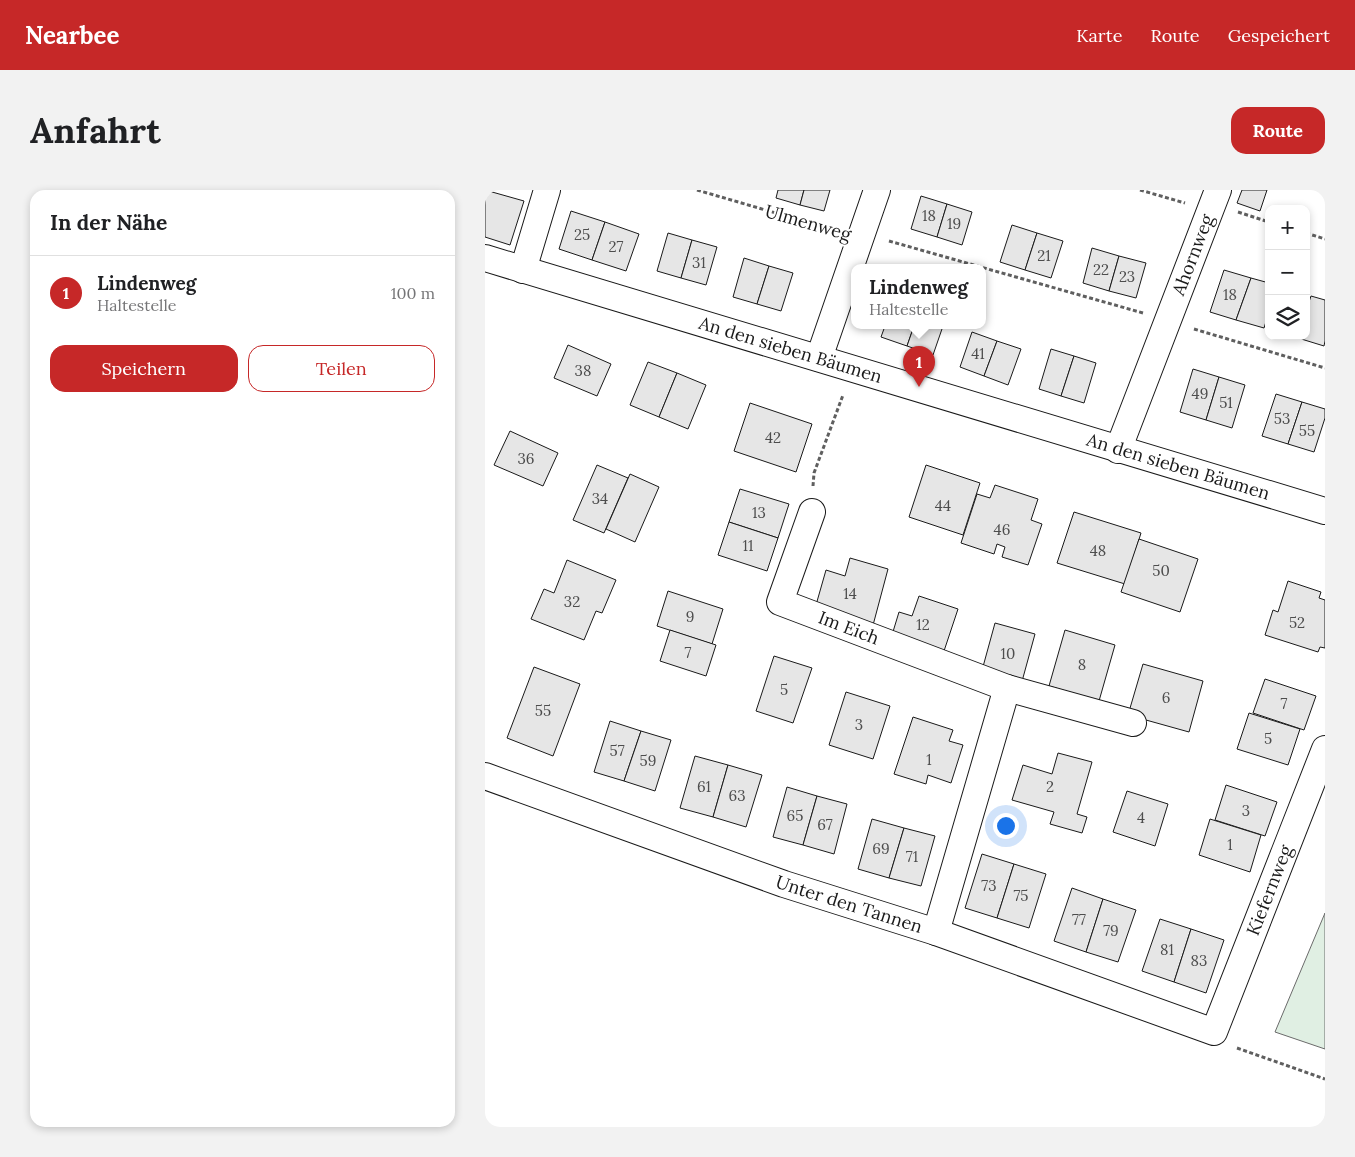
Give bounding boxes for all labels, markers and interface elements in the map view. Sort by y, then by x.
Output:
text: Nearbee [25,20,119,51]
text: Karte [1076,24,1122,47]
text: Route [1150,24,1200,47]
text: Gespeichert [1228,24,1330,47]
button: Route [1231,107,1325,154]
text: Anfahrt [30,108,161,153]
street label: Ulmenweg [762,199,855,246]
map controls [1265,205,1310,340]
button: + [1265,205,1310,250]
house number: 18 [922,206,936,225]
text: In der Nähe [50,209,167,236]
street label: Ahornweg [1166,210,1219,299]
house number: 19 [947,214,961,233]
house number: 25 [574,225,590,244]
house number: 27 [609,237,624,256]
house number: 21 [1037,246,1051,265]
button: − [1265,250,1310,295]
house number: 31 [692,253,706,272]
house number: 22 [1093,260,1109,279]
popup [851,264,986,329]
house number: 23 [1119,267,1135,286]
text: Lindenweg [97,271,196,295]
text: Lindenweg [869,275,968,299]
text: 1 [63,283,69,303]
text: 100 m [391,283,435,303]
house number: 18 [1223,285,1237,304]
text: Haltestelle [97,295,176,315]
button: layers [1265,295,1310,340]
text: Haltestelle [869,299,948,319]
street label: An den sieben Bäumen [695,311,885,388]
house number: 41 [971,344,985,363]
button: Speichern [50,345,238,392]
button: Teilen [248,345,435,392]
pin: 1 [903,346,935,387]
house number: 38 [575,361,591,380]
house number: 49 [1192,384,1208,403]
house number: 51 [1219,393,1233,412]
house number: 53 [1274,409,1290,428]
house number: 55 [1299,421,1315,440]
house number: 42 [765,428,781,447]
street label: An den sieben Bäumen [1083,428,1273,505]
house number: 36 [517,449,535,468]
house number: 34 [592,489,608,508]
house number: 44 [935,496,951,515]
house number: 13 [752,503,766,522]
house number: 46 [994,520,1010,539]
house number: 11 [743,536,753,555]
house number: 48 [1090,541,1106,560]
house number: 50 [1152,561,1170,580]
house number: 14 [843,584,857,603]
house number: 32 [564,592,580,611]
street label: Im Eich [815,606,883,650]
house number: 9 [686,607,694,626]
house number: 52 [1289,613,1305,632]
house number: 12 [916,615,930,634]
house number: 7 [685,643,692,662]
house number: 10 [1001,644,1015,663]
house number: 8 [1078,655,1086,674]
house number: 5 [780,680,788,699]
house number: 6 [1162,688,1170,707]
house number: 7 [1281,694,1288,713]
house number: 55 [535,701,551,720]
house number: 3 [855,715,863,734]
house number: 5 [1264,729,1272,748]
house number: 57 [609,741,625,760]
house number: 1 [926,750,932,769]
house number: 59 [640,751,656,770]
house number: 61 [697,777,711,796]
house number: 2 [1046,777,1054,796]
house number: 63 [728,786,746,805]
house number: 3 [1242,801,1250,820]
house number: 65 [787,806,803,825]
house number: 4 [1137,808,1145,827]
your location [993,813,1019,839]
house number: 67 [817,815,833,834]
house number: 1 [1227,835,1233,854]
house number: 69 [872,839,890,858]
street label: Kiefernweg [1241,841,1298,939]
house number: 71 [906,847,918,866]
street label: Unter den Tannen [772,870,925,938]
house number: 73 [981,876,997,895]
house number: 75 [1013,886,1029,905]
house number: 77 [1072,910,1086,929]
house number: 79 [1103,921,1119,940]
house number: 81 [1160,940,1174,959]
house number: 83 [1191,951,1207,970]

